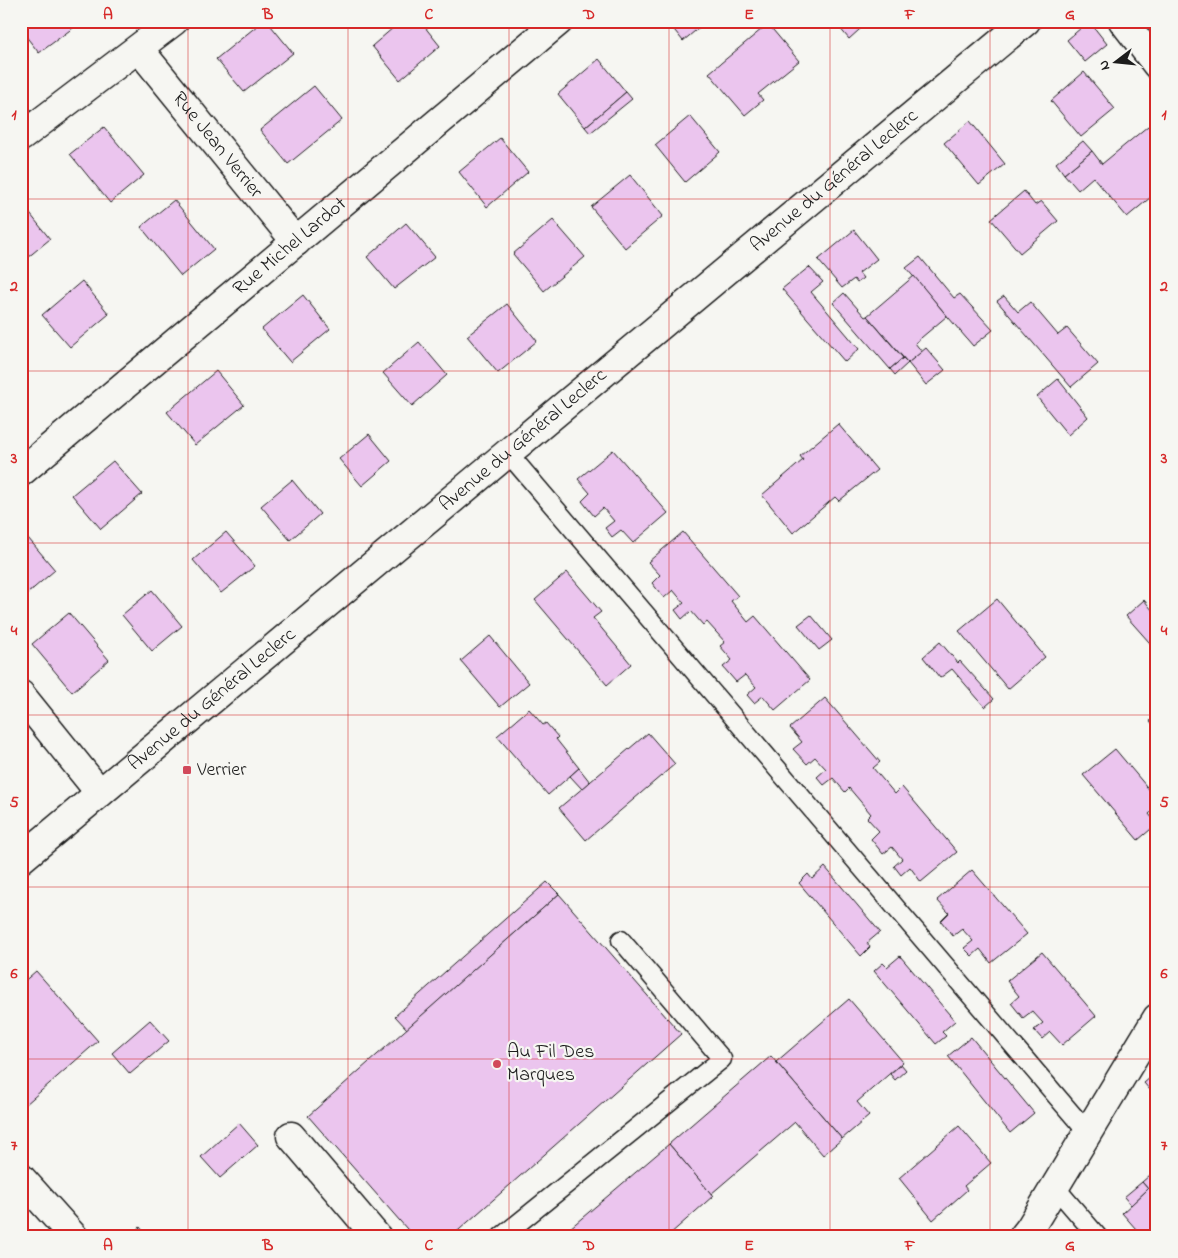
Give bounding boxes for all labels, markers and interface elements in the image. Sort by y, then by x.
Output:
text: A [103,3,113,27]
text: B [262,3,274,27]
text: C [425,3,434,27]
text: D [582,3,595,27]
text: E [744,3,754,27]
text: F [904,3,916,27]
text: G [1065,3,1075,27]
north arrow [1090,38,1140,88]
text: N [1094,58,1116,73]
street label: Rue Jean Verrier [165,85,270,206]
street label: Avenue du Général Leclerc [744,102,925,259]
text: 1 [11,103,17,127]
text: 1 [1161,103,1167,127]
street label: Rue Michel Lardot [227,190,353,303]
text: 2 [9,275,18,299]
text: 2 [1159,275,1168,299]
street label: Avenue du Général Leclerc [433,361,614,519]
text: 3 [10,447,18,471]
text: 3 [1160,447,1168,471]
text: 4 [10,619,18,643]
text: 4 [1160,619,1168,643]
street label: Avenue du Général Leclerc [122,621,303,778]
place label: Verrier [196,756,247,785]
marker: Verrier [181,764,193,776]
text: 5 [9,791,19,815]
text: 5 [1159,791,1169,815]
text: 6 [9,962,18,986]
text: 6 [1159,962,1168,986]
place label: Au Fil Des Marques [507,1038,594,1090]
marker: Au Fil Des Marques [491,1058,503,1070]
text: 7 [11,1134,18,1158]
text: 7 [1161,1134,1168,1158]
text: A [103,1234,113,1258]
text: B [262,1234,274,1258]
text: C [425,1234,434,1258]
text: D [582,1234,595,1258]
text: E [744,1234,754,1258]
text: F [904,1234,916,1258]
text: G [1065,1234,1075,1258]

